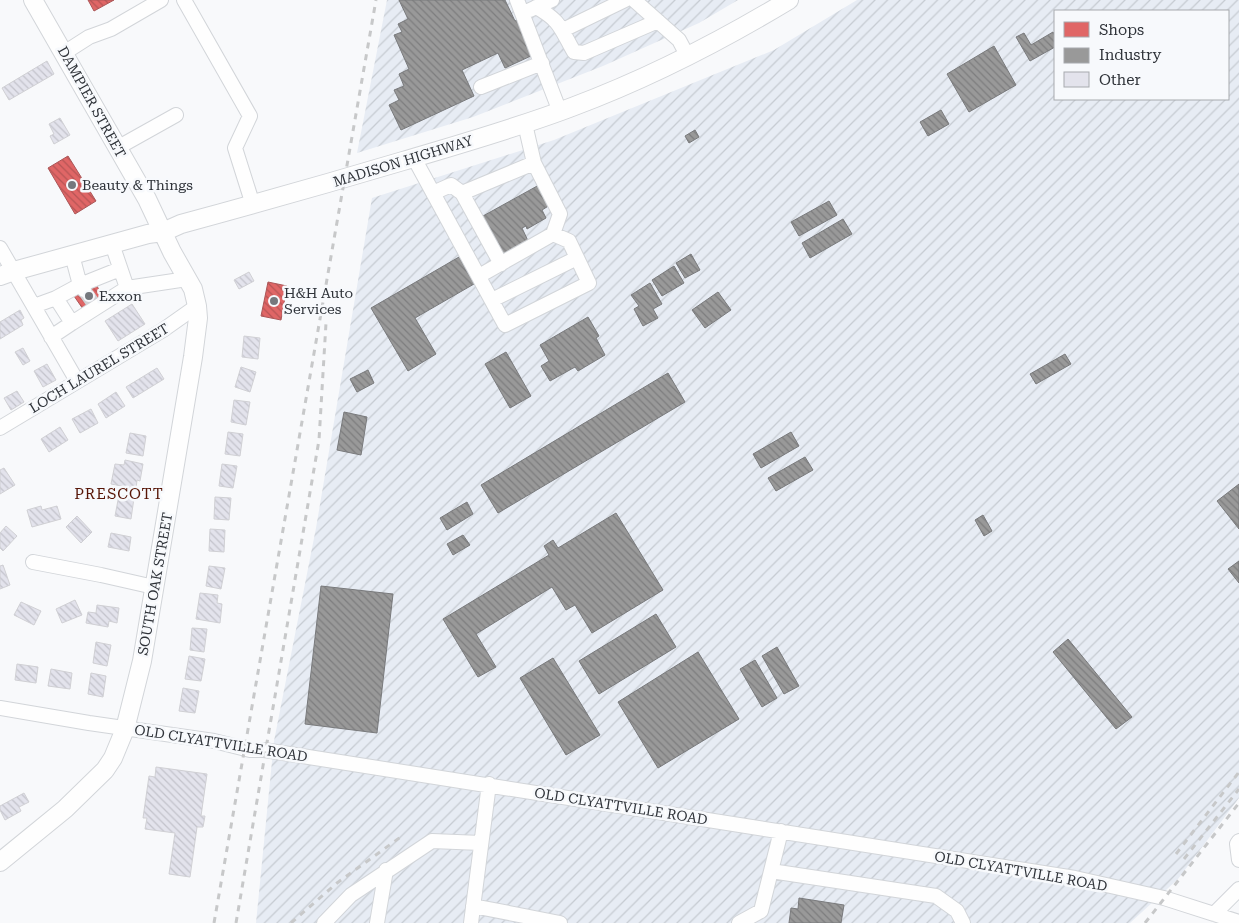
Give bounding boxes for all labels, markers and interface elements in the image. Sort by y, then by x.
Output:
legend [1054,10,1229,100]
text: Shops [1099,21,1144,39]
street label: DAMPIER STREET [55,44,129,160]
text: Industry [1099,46,1161,64]
text: Other [1099,71,1141,89]
street label: MADISON HIGHWAY [331,132,475,190]
place label: Beauty & Things [82,177,193,193]
marker: Beauty & Things [66,179,78,191]
place label: H&H Auto Services [284,285,353,317]
place label: Exxon [99,288,142,304]
marker: Exxon [83,290,95,302]
marker: H&H Auto Services [268,295,280,307]
street label: LOCH LAUREL STREET [26,320,172,416]
district label: PRESCOTT [74,485,164,503]
street label: SOUTH OAK STREET [135,511,175,657]
street label: OLD CLYATTVILLE ROAD [133,721,309,765]
street label: OLD CLYATTVILLE ROAD [533,784,709,828]
street label: OLD CLYATTVILLE ROAD [933,848,1109,894]

